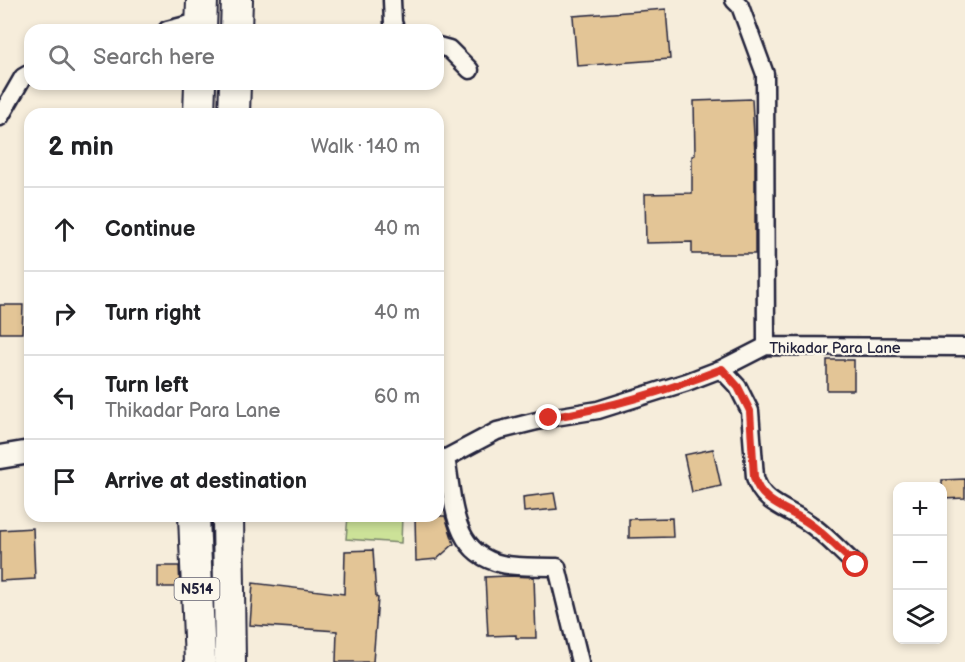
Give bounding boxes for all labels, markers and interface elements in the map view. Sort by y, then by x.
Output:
search box [24,24,444,90]
icon: search [45,41,78,74]
text: Search here [93,44,215,71]
text: 2 min [48,132,114,163]
text: Walk · 140 m [311,135,420,159]
icon: ahead [48,213,81,246]
text: Continue [105,216,195,243]
text: 40 m [374,217,420,241]
icon: right [48,297,81,330]
text: Turn right [105,300,201,327]
text: 40 m [374,301,420,325]
street label: Thikadar Para Lane [769,339,901,358]
text: Turn left [105,372,189,399]
icon: left [48,381,81,414]
text: 60 m [374,385,420,409]
text: Thikadar Para Lane [105,399,280,423]
route end [535,404,561,430]
icon: arrive [48,465,81,498]
text: Arrive at destination [105,468,307,495]
map controls [893,482,947,644]
button: + [893,482,947,536]
button: − [893,536,947,590]
route start [842,551,868,577]
road number: N514 [174,578,220,600]
button: layers [893,590,947,644]

